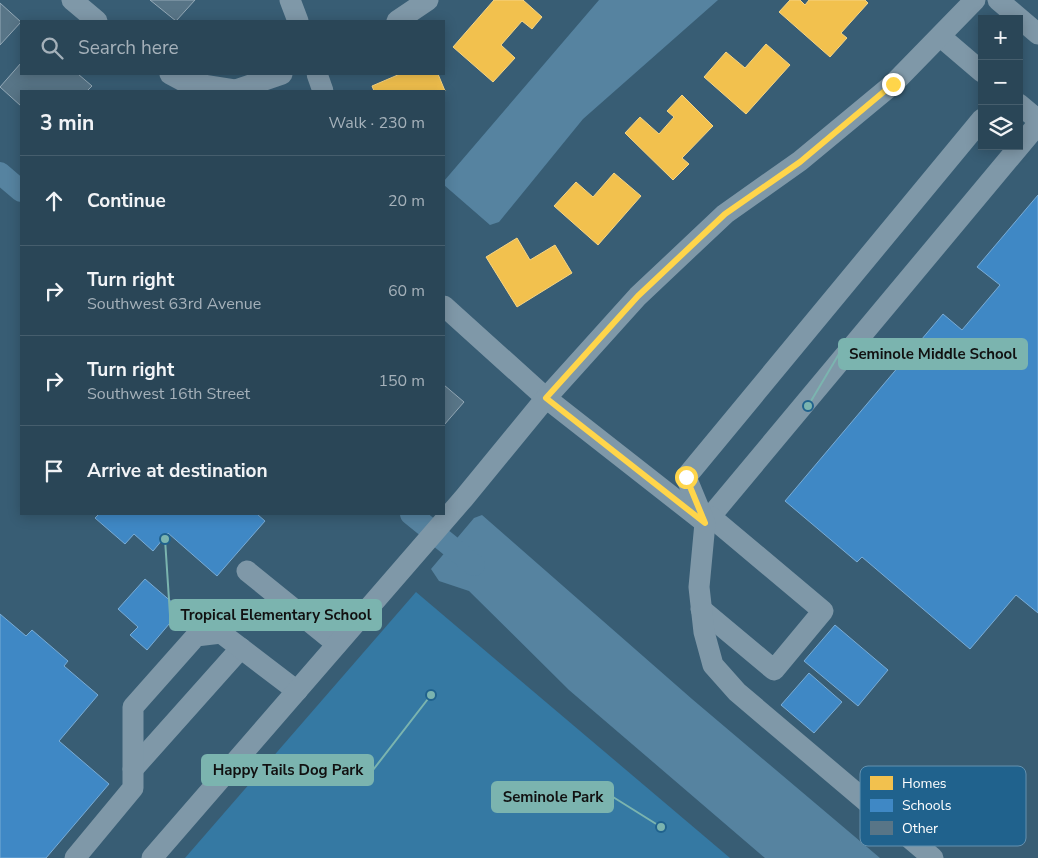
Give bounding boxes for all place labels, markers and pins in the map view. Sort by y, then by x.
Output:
callout: Seminole Middle School [839,339,1027,369]
callout: Tropical Elementary School [170,600,381,630]
callout: Happy Tails Dog Park [202,755,373,785]
callout: Seminole Park [492,782,613,812]

